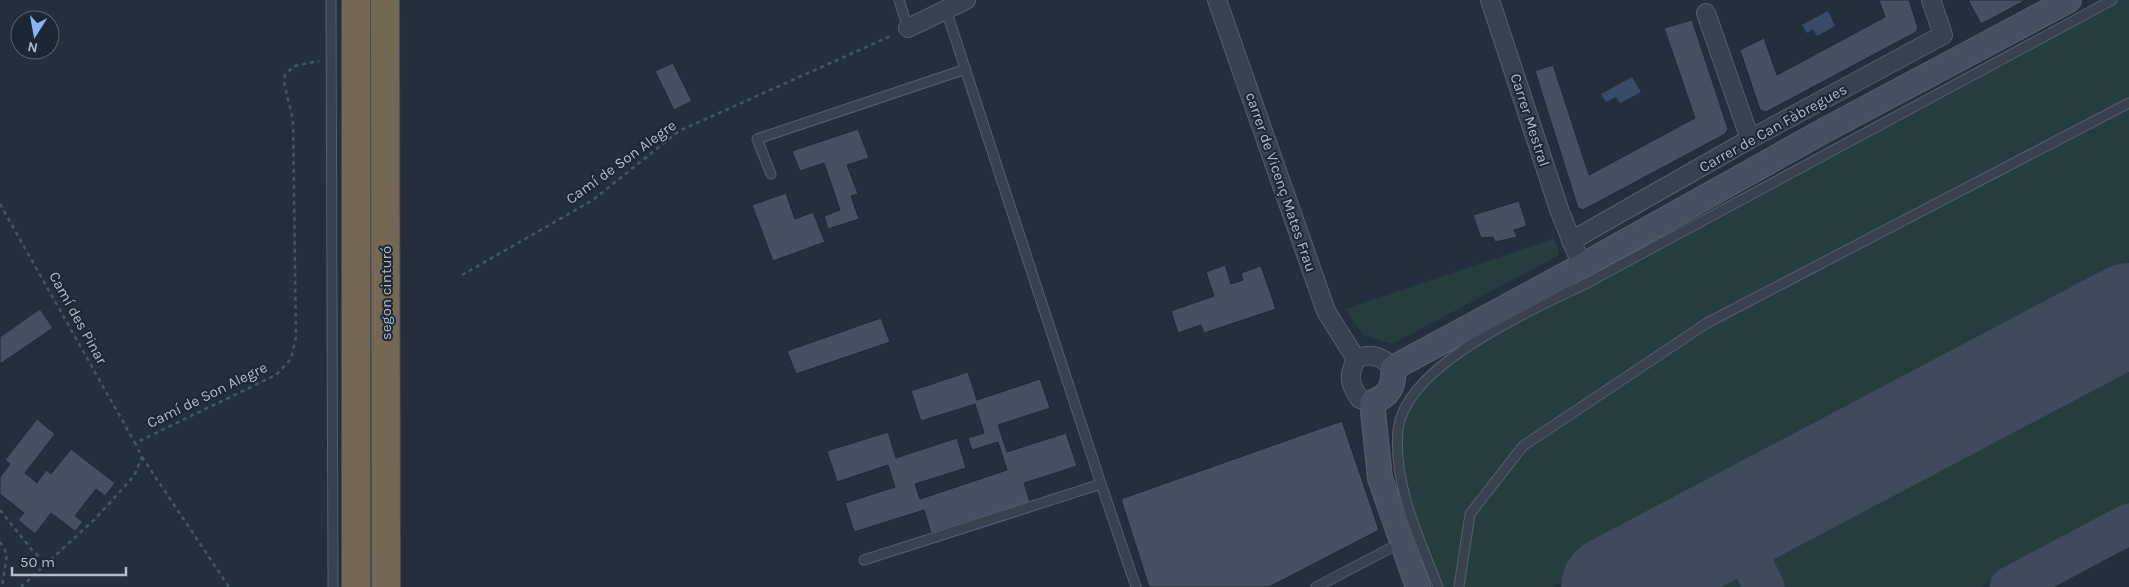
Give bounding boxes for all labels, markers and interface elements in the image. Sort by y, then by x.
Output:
north arrow [10,10,60,60]
text: N [26,38,39,57]
street label: Carrer Mestral [1506,71,1554,169]
street label: Carrer de Can Fàbregues [1696,80,1850,176]
street label: carrer de Vicenç Mates Frau [1242,90,1320,274]
street label: Camí de Son Alegre [562,116,680,208]
street label: segon cinturó [377,246,395,340]
street label: Camí des Pinar [45,269,111,368]
street label: Camí de Son Alegre [144,358,270,432]
scale bar [12,544,126,576]
text: 50 m [20,553,55,571]

